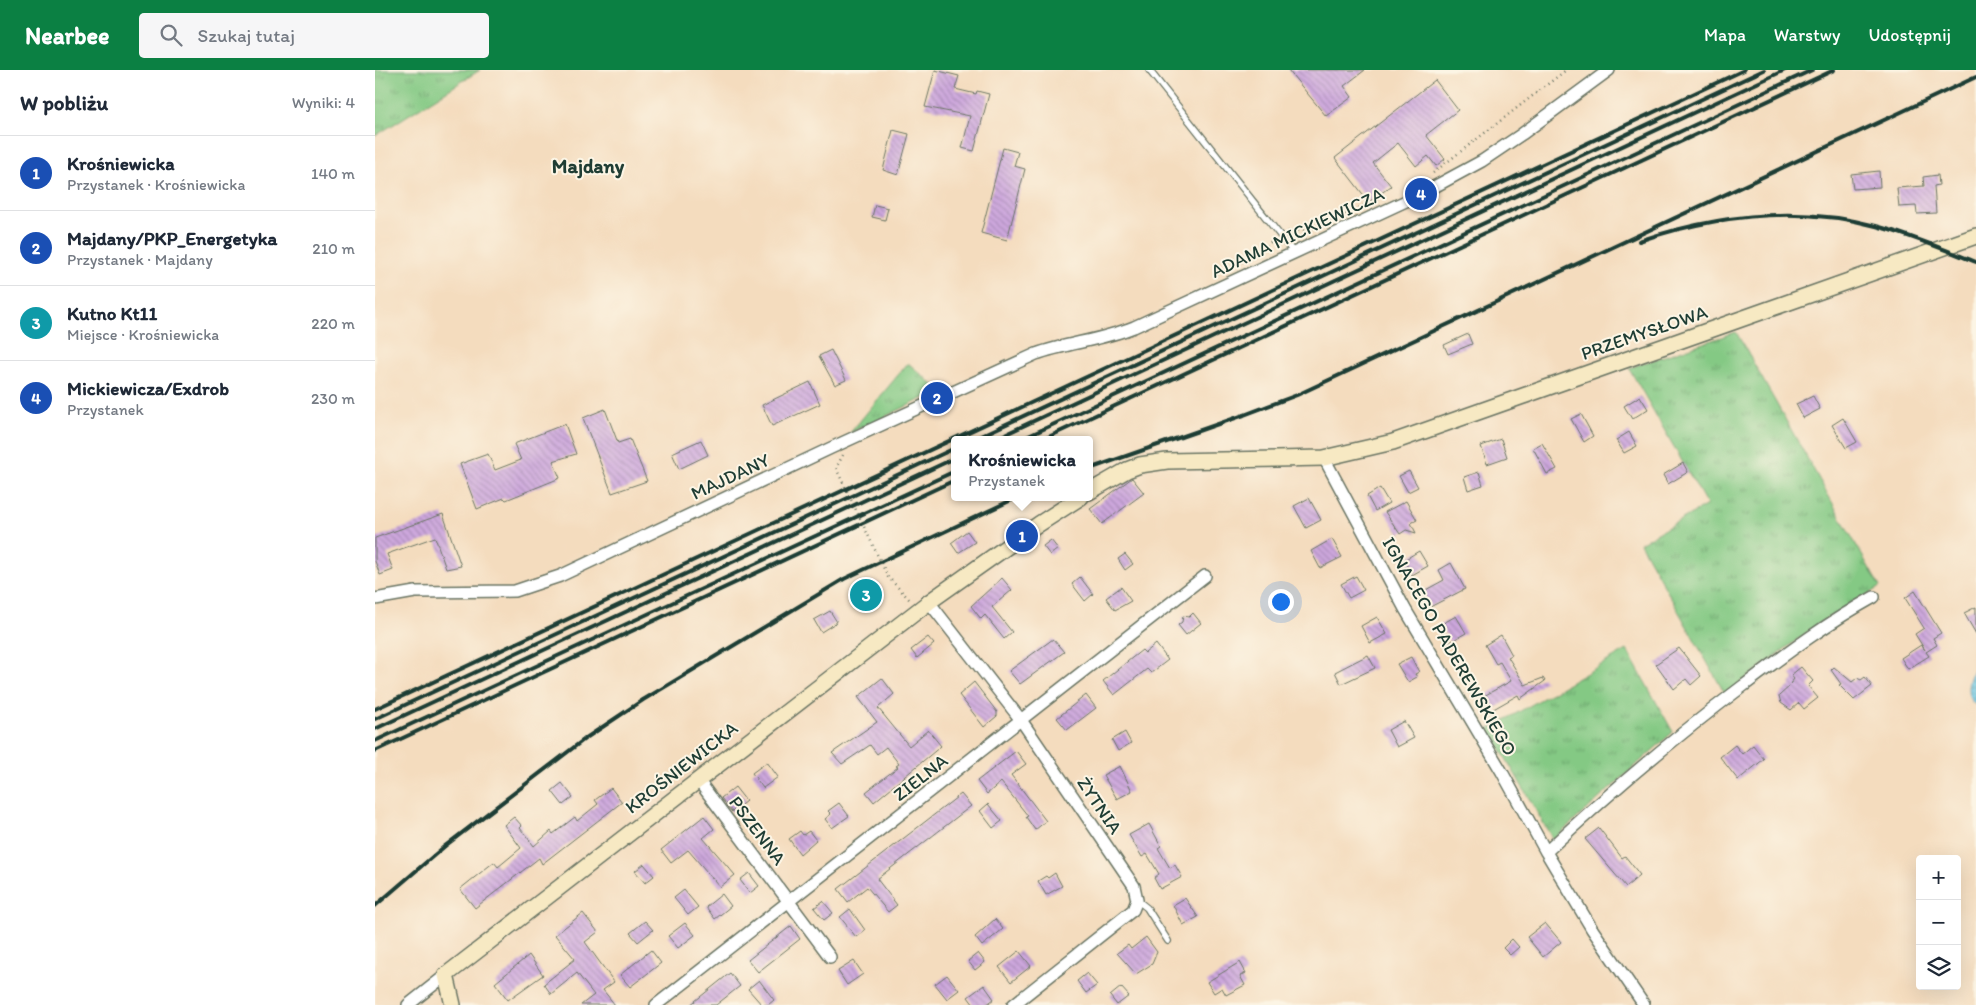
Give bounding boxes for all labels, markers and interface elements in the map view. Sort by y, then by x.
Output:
search box [139,13,489,58]
text: Nearbee [25,21,109,50]
icon: search [157,21,185,49]
text: Szukaj tutaj [197,24,295,47]
text: Mapa [1704,24,1746,46]
text: Warstwy [1774,24,1841,46]
text: Udostępnij [1869,24,1951,46]
text: W pobliżu [20,90,108,115]
text: Wyniki: 4 [292,93,355,112]
text: Krośniewicka [67,152,175,175]
district label: Majdany [552,154,625,179]
text: 1 [32,164,40,183]
text: 140 m [311,164,355,183]
text: Przystanek · Krośniewicka [67,175,245,194]
pin: 4 [1405,175,1437,213]
street label: ADAMA MICKIEWICZA [1207,182,1388,283]
text: Majdany/PKP_Energetyka [67,227,277,250]
text: 2 [32,239,40,258]
text: 210 m [312,239,355,258]
text: Przystanek · Majdany [67,250,213,269]
street label: PRZEMYSŁOWA [1578,300,1710,365]
text: Kutno Kt11 [67,302,157,325]
text: 3 [32,314,40,333]
text: 220 m [311,314,355,333]
text: Miejsce · Krośniewicka [67,325,219,344]
text: Mickiewicza/Exdrob [67,377,229,400]
pin: 2 [921,379,953,417]
text: 4 [31,389,41,408]
text: 230 m [311,389,355,408]
text: Przystanek [67,400,144,419]
popup [951,436,1093,501]
street label: MAJDANY [687,448,773,505]
text: Krośniewicka [968,448,1076,471]
text: Przystanek [968,471,1045,490]
pin: 1 [1006,517,1038,555]
street label: IGNACEGO PADEREWSKIEGO [1377,533,1522,760]
pin: 3 [850,576,882,614]
your location [1268,589,1294,615]
street label: KROŚNIEWICKA [620,716,742,818]
street label: ZIELNA [888,749,952,806]
street label: ŻYTNIA [1072,772,1127,838]
street label: PSZENNA [724,791,791,869]
map controls [1916,855,1961,990]
button: + [1916,855,1961,900]
button: − [1916,900,1961,945]
button: layers [1916,945,1961,990]

